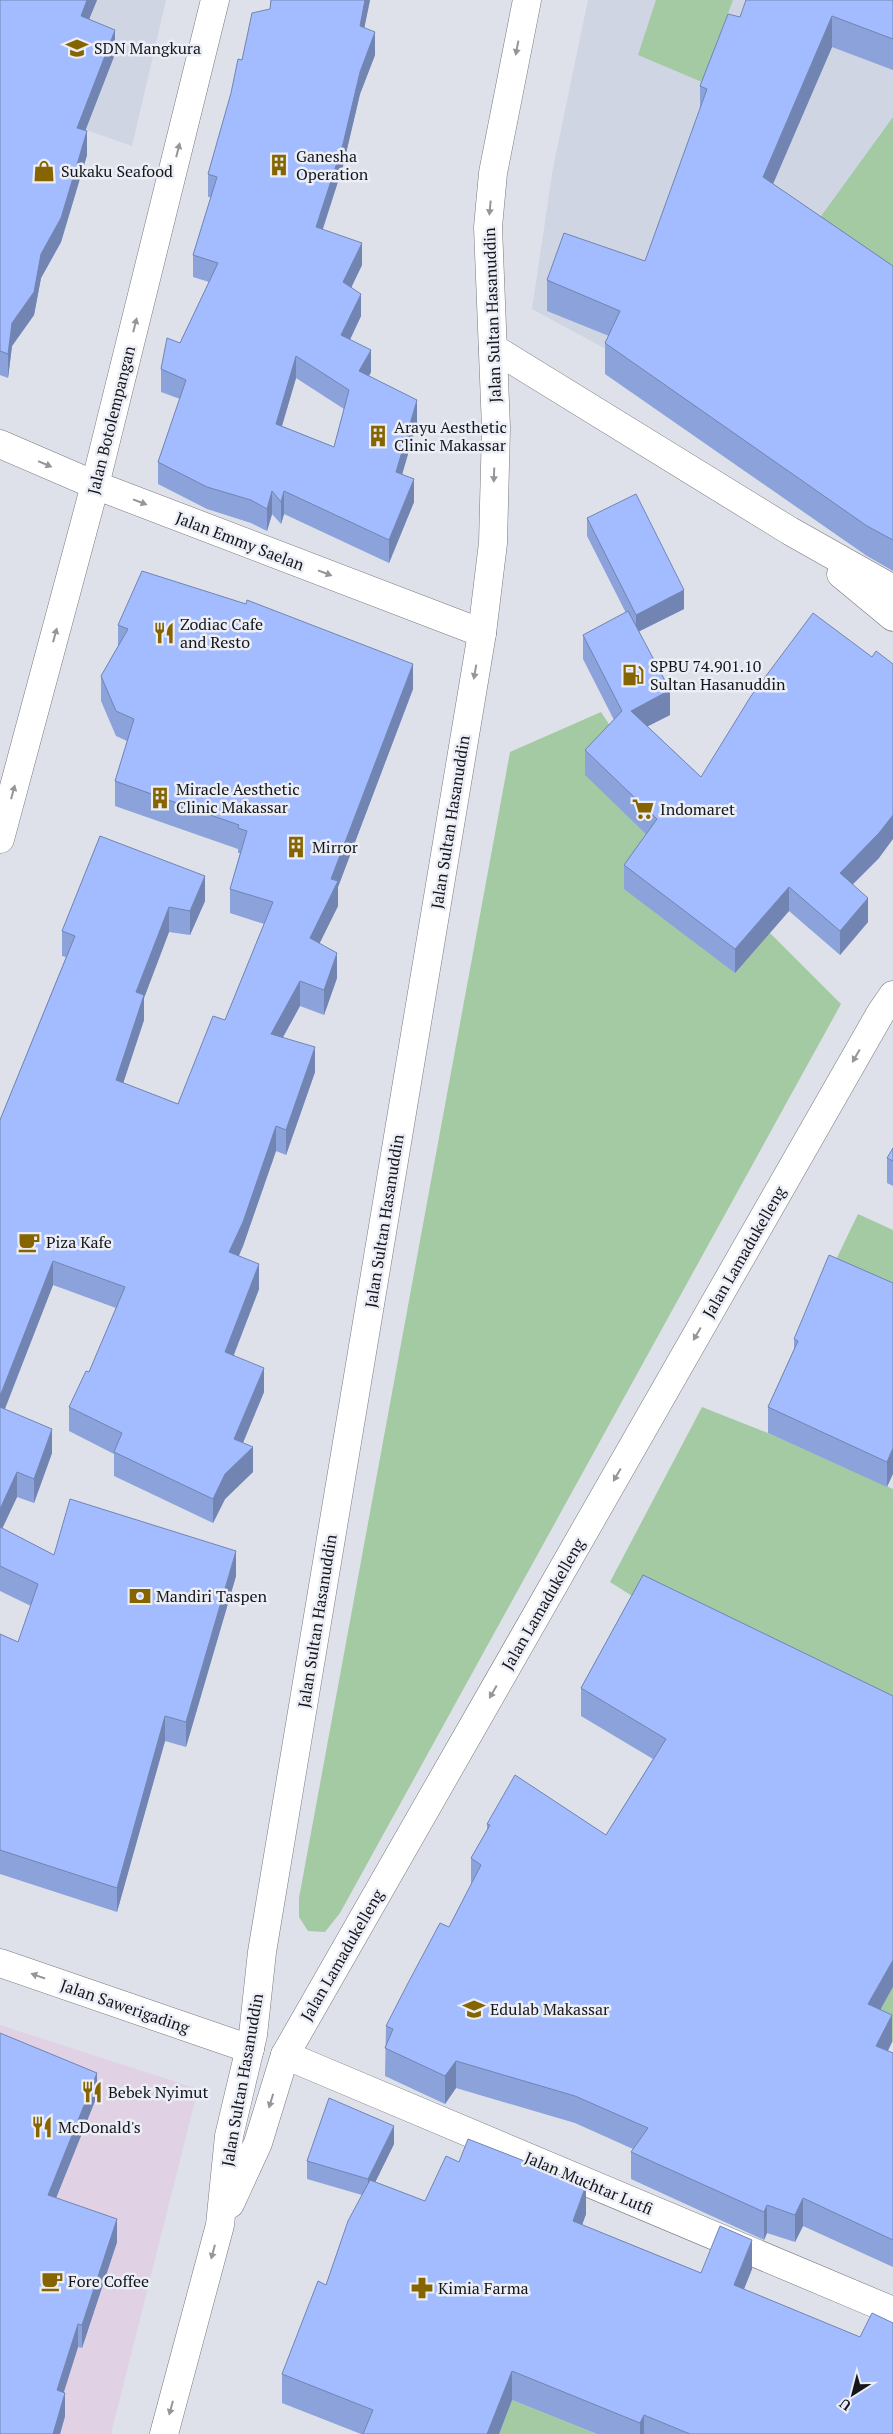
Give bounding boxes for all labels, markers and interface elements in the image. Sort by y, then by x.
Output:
school or university icon: SDN Mangkura [64,35,90,61]
place label: SDN Mangkura [94,37,201,59]
one-way arrow [513,40,521,56]
one-way arrow [174,143,182,158]
place label: Ganesha Operation [296,145,369,185]
building icon: Ganesha Operation [266,152,292,178]
shop icon: Sukaku Seafood [31,158,57,184]
place label: Sukaku Seafood [61,160,173,182]
one-way arrow [486,200,494,216]
street label: Jalan Sultan Hasanuddin [478,227,506,403]
one-way arrow [131,318,139,333]
street label: Jalan Botolempangan [82,343,140,497]
place label: Arayu Aesthetic Clinic Makassar [394,416,507,456]
building icon: Arayu Aesthetic Clinic Makassar [365,423,391,449]
one-way arrow [38,460,52,468]
one-way arrow [490,467,498,483]
one-way arrow [133,499,148,507]
street label: Jalan Emmy Saelan [173,506,308,576]
one-way arrow [318,569,333,577]
place label: Zodiac Cafe and Resto [180,613,263,653]
restaurant icon: Zodiac Cafe and Resto [151,620,177,646]
one-way arrow [51,627,59,642]
place label: SPBU 74.901.10 Sultan Hasanuddin [650,655,786,695]
fuel station icon: SPBU 74.901.10 Sultan Hasanuddin [620,662,646,688]
one-way arrow [471,664,479,680]
street label: Jalan Sultan Hasanuddin [425,733,475,910]
place label: Miracle Aesthetic Clinic Makassar [176,778,300,818]
one-way arrow [9,784,17,799]
building icon: Miracle Aesthetic Clinic Makassar [147,785,173,811]
supermarket icon: Indomaret [630,796,656,822]
place label: Indomaret [660,798,735,820]
building icon: Mirror [283,834,309,860]
place label: Mirror [312,836,359,858]
one-way arrow [852,1049,861,1063]
street label: Jalan Sultan Hasanuddin [359,1132,409,1309]
street label: Jalan Lamadukelleng [697,1182,791,1322]
cafe icon: Piza Kafe [16,1229,42,1255]
place label: Piza Kafe [46,1231,112,1253]
one-way arrow [693,1327,702,1340]
one-way arrow [612,1468,621,1481]
street label: Jalan Sultan Hasanuddin [292,1532,342,1709]
street label: Jalan Lamadukelleng [496,1534,590,1674]
bank icon: Mandiri Taspen [127,1583,153,1609]
place label: Mandiri Taspen [156,1585,268,1607]
one-way arrow [488,1685,497,1698]
street label: Jalan Lamadukelleng [295,1885,389,2025]
one-way arrow [30,1972,45,1980]
street label: Jalan Sawerigading [58,1974,193,2039]
street label: Jalan Sultan Hasanuddin [216,1991,268,2168]
school or university icon: Edulab Makassar [461,1996,487,2022]
place label: Edulab Makassar [490,1998,610,2020]
restaurant icon: Bebek Nyimut [79,2079,105,2105]
place label: Bebek Nyimut [108,2081,208,2103]
one-way arrow [266,2094,274,2109]
restaurant icon: McDonald's [29,2114,55,2140]
place label: McDonald's [58,2116,141,2138]
street label: Jalan Muchtar Lutfi [522,2146,656,2220]
one-way arrow [209,2244,217,2259]
cafe icon: Fore Coffee [39,2268,65,2294]
place label: Fore Coffee [68,2270,149,2292]
pharmacy icon: Kimia Farma [409,2275,435,2301]
place label: Kimia Farma [438,2277,529,2299]
north arrow [828,2369,878,2419]
text: U [835,2394,855,2416]
one-way arrow [167,2401,175,2416]

